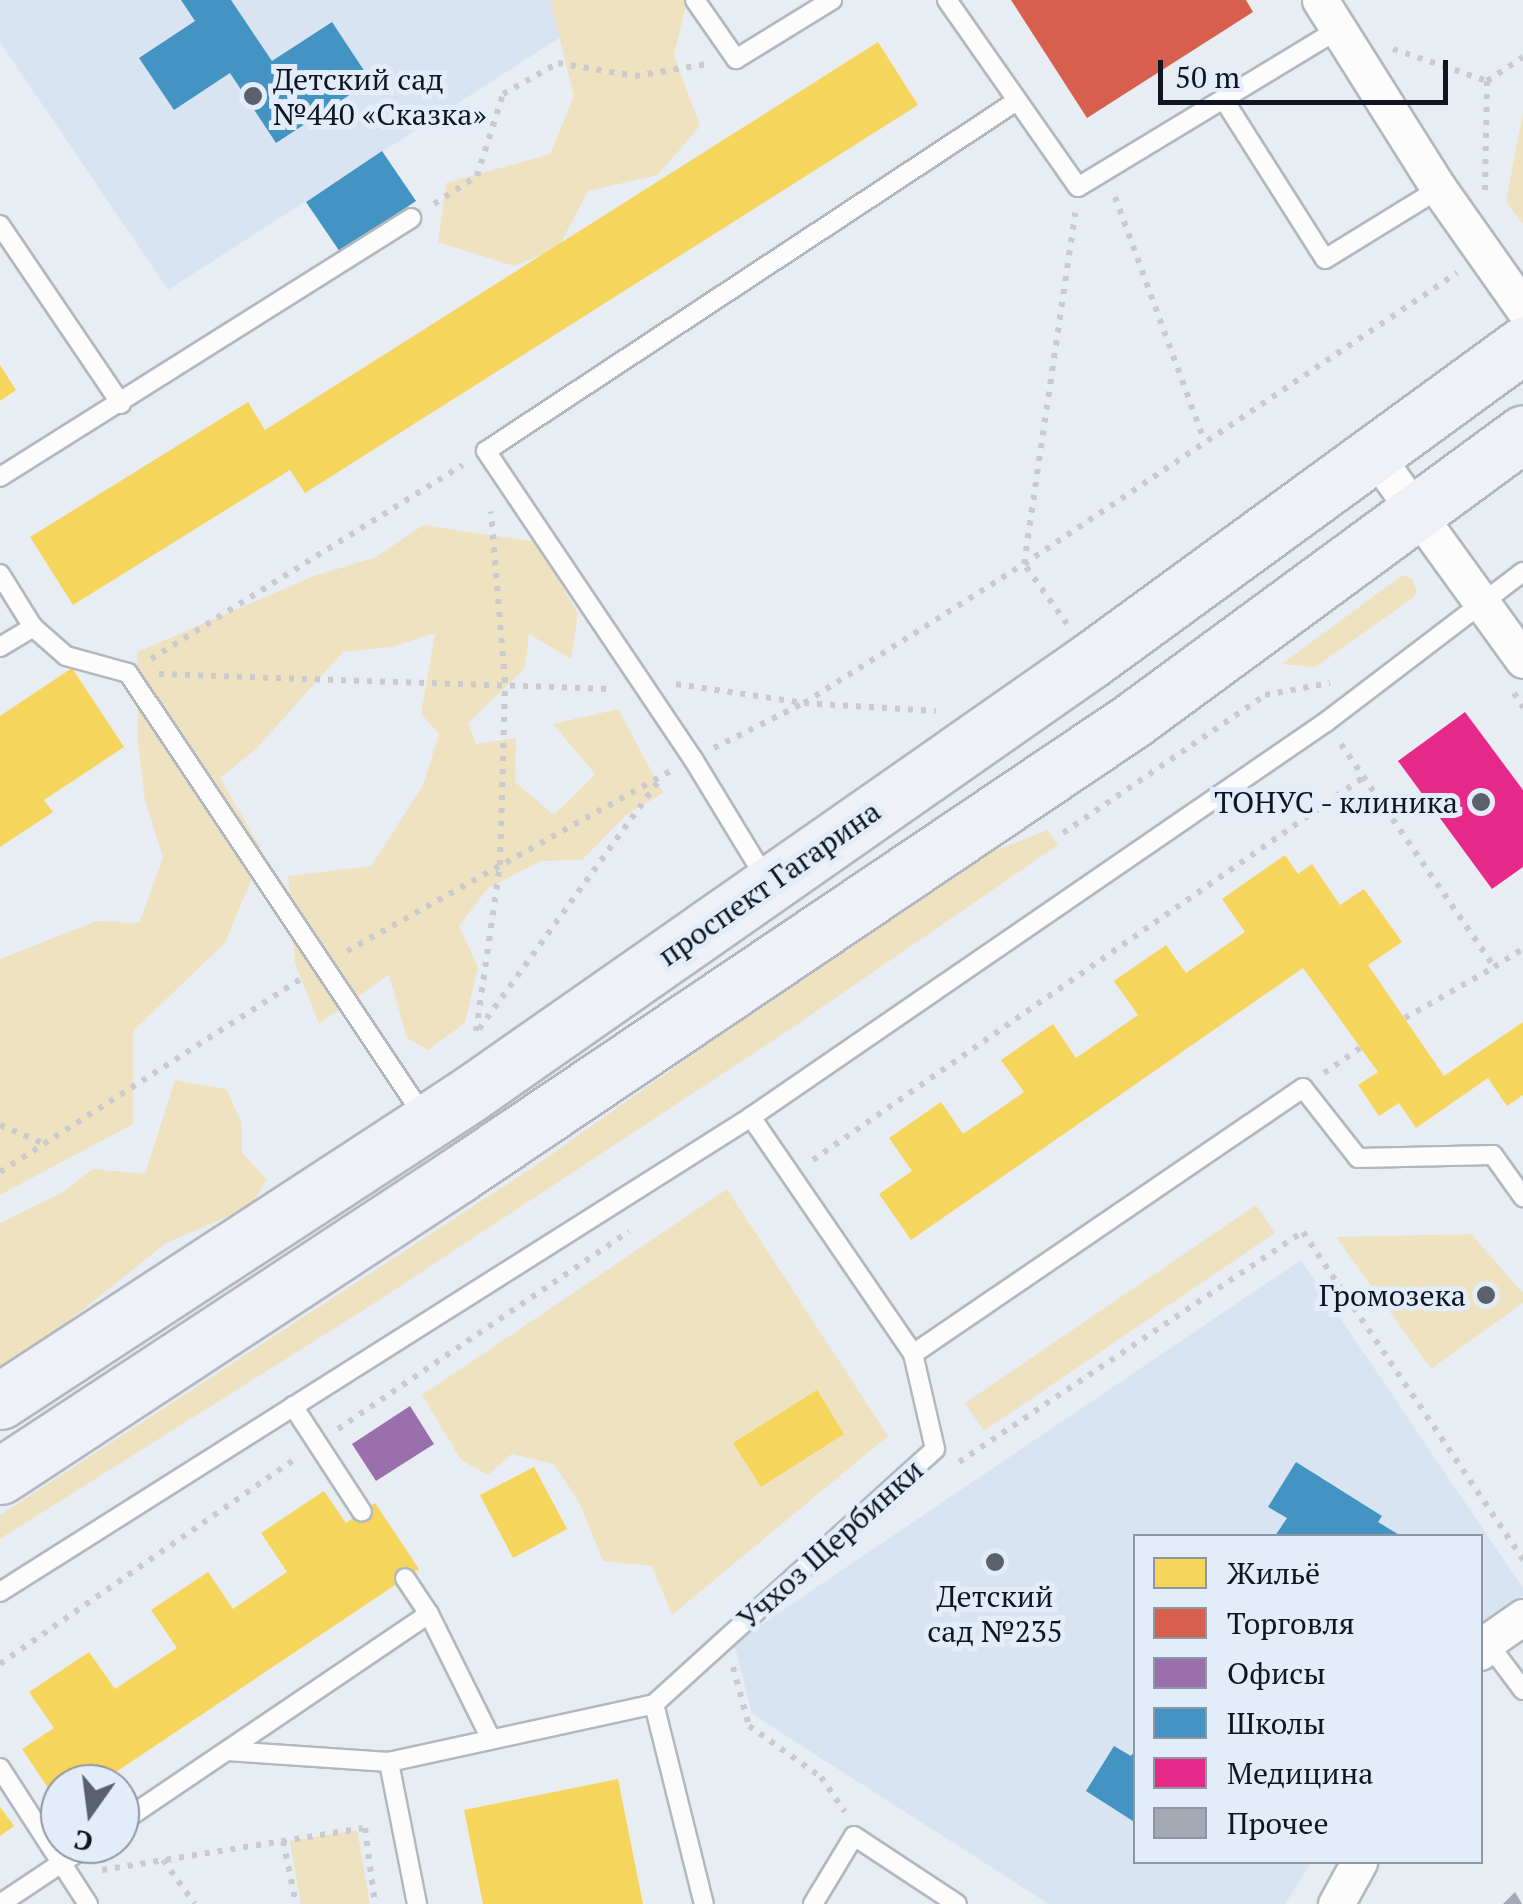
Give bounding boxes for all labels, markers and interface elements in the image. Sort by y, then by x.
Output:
scale bar [1163,40,1453,102]
text: 50 m [1175,57,1240,97]
place label: Детский сад №440 «Сказка» [273,61,487,132]
marker: Детский сад №440 «Сказка» [242,85,264,107]
place label: ТОНУС - клиника [1212,784,1458,820]
marker: ТОНУС - клиника [1468,789,1494,815]
street label: проспект Гагарина [651,793,887,973]
place label: Громозека [1319,1277,1466,1313]
marker: Громозека [1475,1284,1497,1306]
street label: Учхоз Щербинки [730,1451,930,1637]
legend [1133,1534,1483,1864]
marker: Детский сад №235 [984,1551,1006,1573]
text: Жильё [1227,1553,1320,1593]
place label: Детский сад №235 [927,1578,1063,1648]
text: Торговля [1227,1603,1355,1643]
text: Офисы [1227,1653,1326,1693]
text: Школы [1227,1703,1325,1743]
text: Медицина [1227,1753,1373,1793]
north arrow [40,1764,140,1864]
text: Прочее [1227,1803,1329,1843]
text: С [70,1821,96,1862]

